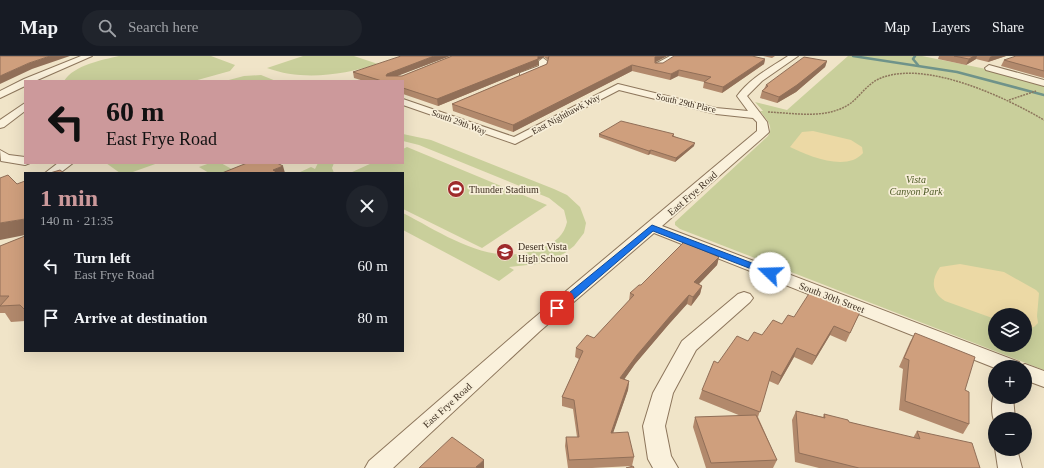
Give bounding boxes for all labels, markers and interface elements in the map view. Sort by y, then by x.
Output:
search box [82,10,362,46]
text: Map [20,17,58,38]
icon: search [96,17,118,39]
text: Search here [128,19,198,35]
text: Map [884,20,910,35]
text: Layers [932,20,970,35]
text: Share [992,20,1024,35]
street label: East Nighthawk Way [530,91,602,136]
street label: South 29th Place [655,91,717,115]
icon: left [40,96,92,148]
text: 60 m [106,96,164,127]
street label: South 29th Way [430,107,488,137]
text: East Frye Road [106,129,217,149]
street label: East Frye Road [665,169,719,218]
park label: Vista Canyon Park [889,174,943,197]
sports icon: Thunder Stadium [446,179,466,199]
place label: Thunder Stadium [469,184,539,195]
text: 1 min [40,185,98,211]
button: close [346,185,388,227]
text: 140 m · 21:35 [40,213,113,228]
place label: Desert Vista High School [518,241,569,264]
school or university icon: Desert Vista High School [495,242,515,262]
text: Turn left [74,250,131,266]
position arrow [749,252,791,294]
icon: left [40,255,62,277]
text: 60 m [358,258,388,274]
text: East Frye Road [74,267,154,282]
street label: South 30th Street [797,280,866,315]
pin [540,291,574,325]
icon: arrive [546,297,568,319]
icon: arrive [40,307,62,329]
map controls [988,308,1032,456]
button: layers [988,308,1032,352]
text: Arrive at destination [74,310,207,326]
text: 80 m [358,310,388,326]
button: + [988,360,1032,404]
street label: East Frye Road [421,381,474,430]
button: − [988,412,1032,456]

